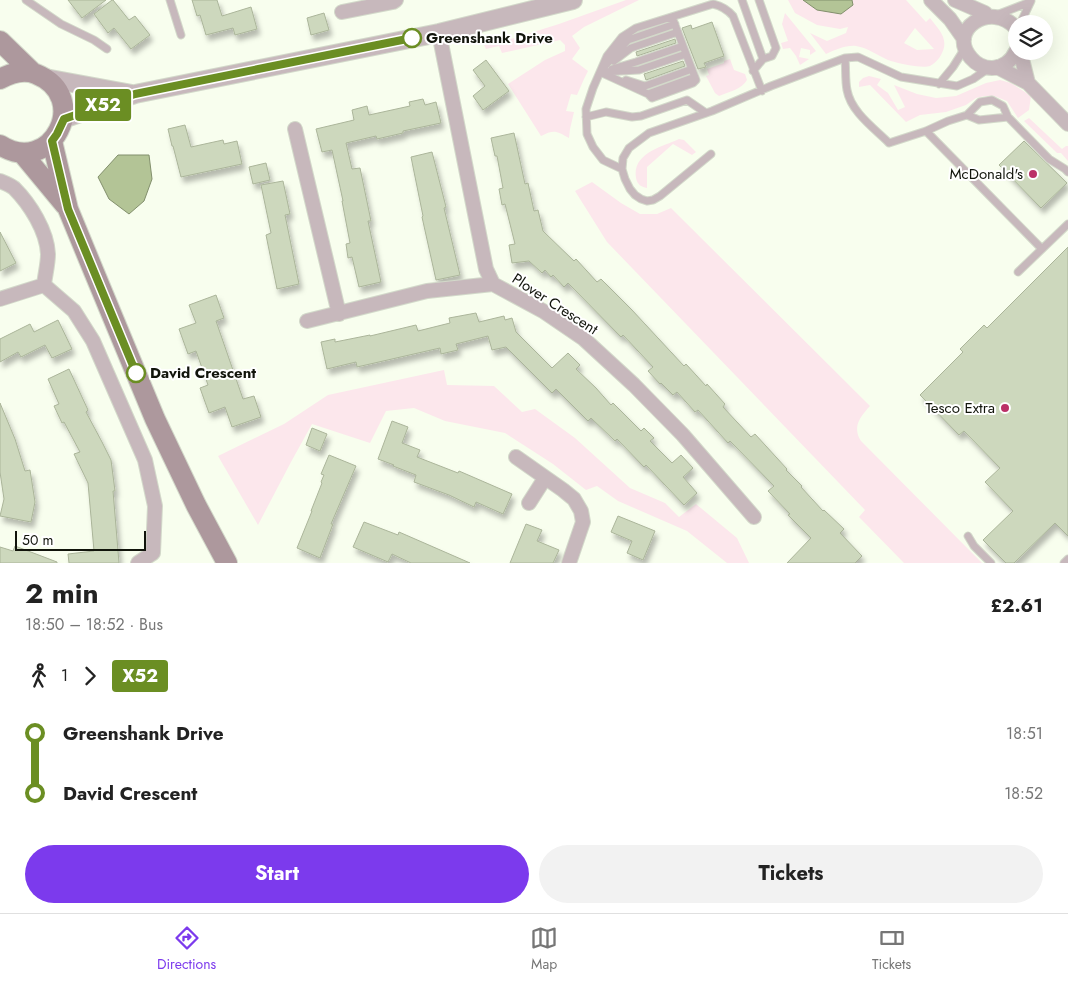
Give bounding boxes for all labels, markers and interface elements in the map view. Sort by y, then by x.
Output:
map controls [1008,15,1053,60]
button: layers [1008,15,1053,60]
place label: Greenshank Drive [426,27,553,49]
marker: Greenshank Drive [402,28,422,48]
line badge: X52 [74,89,132,121]
text: X52 [85,92,121,118]
place label: McDonald's [949,163,1023,185]
marker: McDonald's [1027,168,1039,180]
street label: Plover Crescent [508,268,603,340]
place label: David Crescent [150,362,256,384]
marker: David Crescent [126,363,146,383]
place label: Tesco Extra [925,397,995,419]
marker: Tesco Extra [999,402,1011,414]
scale bar [15,528,146,551]
text: 50 m [22,530,53,550]
text: 2 min [25,573,99,614]
text: £2.61 [990,592,1043,619]
text: 18:50 – 18:52 · Bus [25,613,163,636]
icon: walk [25,662,53,690]
icon: forward [76,662,104,690]
text: X52 [122,663,158,689]
text: 1 [61,664,68,687]
text: Greenshank Drive [63,720,224,747]
text: 18:51 [1006,722,1043,745]
text: David Crescent [63,780,197,807]
text: 18:52 [1004,782,1043,805]
button: Start [25,845,529,903]
button: Tickets [539,845,1043,903]
tab: Directions [157,924,216,974]
tab: Map [530,924,558,974]
tab: Tickets [872,924,911,974]

